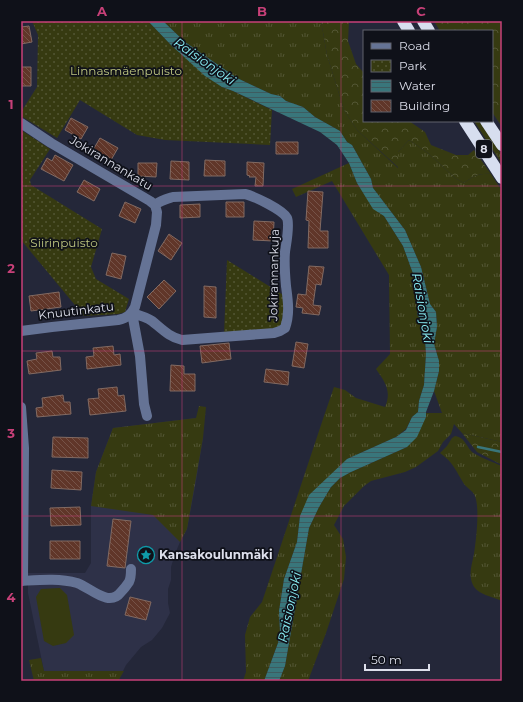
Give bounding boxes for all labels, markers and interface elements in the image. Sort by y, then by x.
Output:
text: A [96,3,108,19]
text: B [257,3,267,19]
text: C [416,3,426,19]
legend [363,30,493,122]
water label: Raisionjoki [171,34,239,88]
text: Road [399,38,430,53]
text: Park [399,58,427,73]
park label: Linnasmäenpuisto [70,63,182,78]
text: Water [399,78,436,93]
text: 1 [8,96,14,112]
text: Building [399,98,450,113]
street label: Jokirannankatu [66,131,155,193]
road number: 8 [476,140,492,158]
street label: Jokirannankuja [265,229,282,322]
park label: Siirinpuisto [30,235,98,250]
text: 2 [7,260,15,276]
water label: Raisionjoki [409,271,437,345]
street label: Knuutinkatu [37,298,115,323]
text: 3 [6,425,15,441]
place icon: Kansakoulunmäki [136,545,156,565]
place label: Kansakoulunmäki [159,547,273,562]
water label: Raisionjoki [274,570,304,644]
text: 4 [7,589,16,605]
scale bar [365,646,429,672]
text: 50 m [371,652,402,667]

